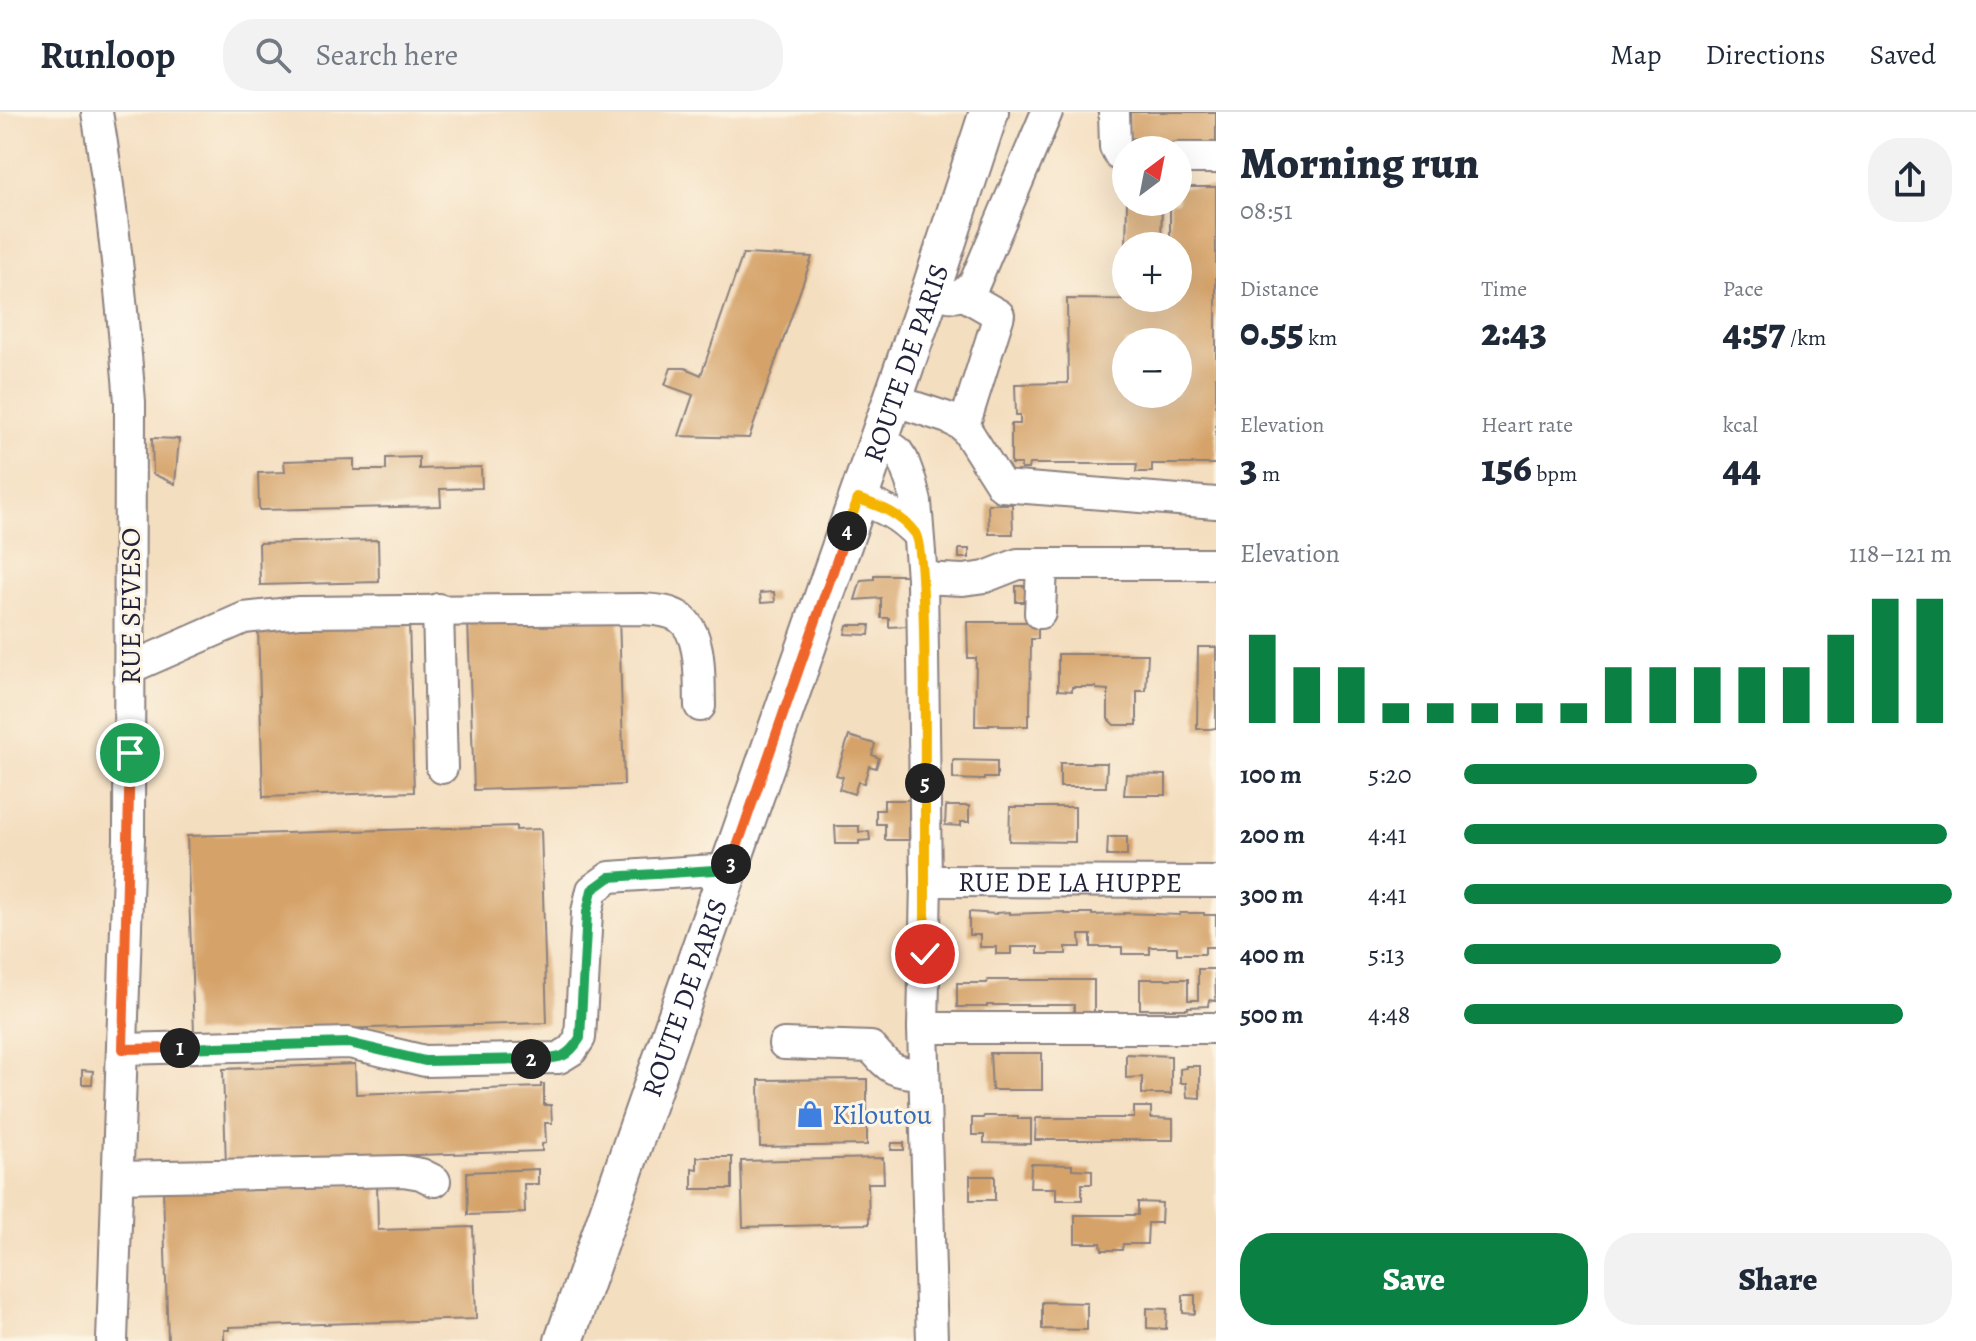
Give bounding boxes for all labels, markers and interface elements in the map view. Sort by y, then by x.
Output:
search box [223,19,783,91]
text: Runloop [40,29,175,81]
icon: search [251,33,295,77]
text: Search here [315,35,458,75]
text: Map [1610,36,1661,74]
text: Directions [1705,36,1826,74]
text: Saved [1870,36,1936,74]
text: Morning run [1240,133,1479,193]
north arrow [1112,136,1192,216]
map controls [1112,136,1192,408]
button: share [1868,138,1952,222]
text: 08:51 [1240,193,1293,228]
button: + [1112,232,1192,312]
street label: ROUTE DE PARIS [854,259,958,468]
text: Distance [1240,274,1319,304]
text: Time [1481,274,1527,304]
text: Pace [1723,274,1763,304]
text: 0.55 [1240,304,1304,359]
text: 2:43 [1481,304,1547,359]
text: 4:57 [1723,304,1786,359]
text: km [1304,323,1337,353]
text: /km [1786,323,1826,353]
button: − [1112,328,1192,408]
text: Elevation [1240,410,1324,440]
text: Heart rate [1481,410,1573,440]
text: kcal [1723,410,1758,440]
text: 3 [1240,440,1258,495]
text: 156 [1481,440,1532,495]
text: 44 [1723,440,1761,495]
text: m [1258,459,1280,489]
text: bpm [1532,459,1577,489]
pin: 4 [827,511,867,551]
text: 4 [842,516,852,546]
street label: RUE SEVESO [112,528,150,684]
text: Elevation [1240,536,1340,571]
text: 118–121 m [1849,536,1952,571]
pin [96,719,164,787]
icon: arrive [108,731,152,775]
text: 100 m [1240,757,1302,792]
text: 5:20 [1368,757,1412,792]
pin: 5 [905,763,945,803]
text: 5 [920,768,930,798]
text: 200 m [1240,817,1305,852]
text: 4:41 [1368,817,1407,852]
pin: 3 [711,844,751,884]
text: 3 [726,849,736,879]
street label: RUE DE LA HUPPE [958,863,1182,902]
text: 300 m [1240,877,1304,912]
text: 4:41 [1368,877,1407,912]
street label: ROUTE DE PARIS [633,893,737,1102]
pin [891,920,959,988]
icon: check [903,932,947,976]
text: 400 m [1240,937,1305,972]
text: 5:13 [1368,937,1405,972]
text: 500 m [1240,997,1304,1032]
text: 4:48 [1368,997,1410,1032]
pin: 1 [160,1028,200,1068]
text: 1 [176,1033,184,1063]
pin: 2 [511,1039,551,1079]
text: 2 [526,1044,536,1074]
place label: Kiloutou [832,1096,933,1134]
shop icon: Kiloutou [795,1099,825,1129]
button: Save [1240,1233,1588,1325]
button: Share [1604,1233,1952,1325]

